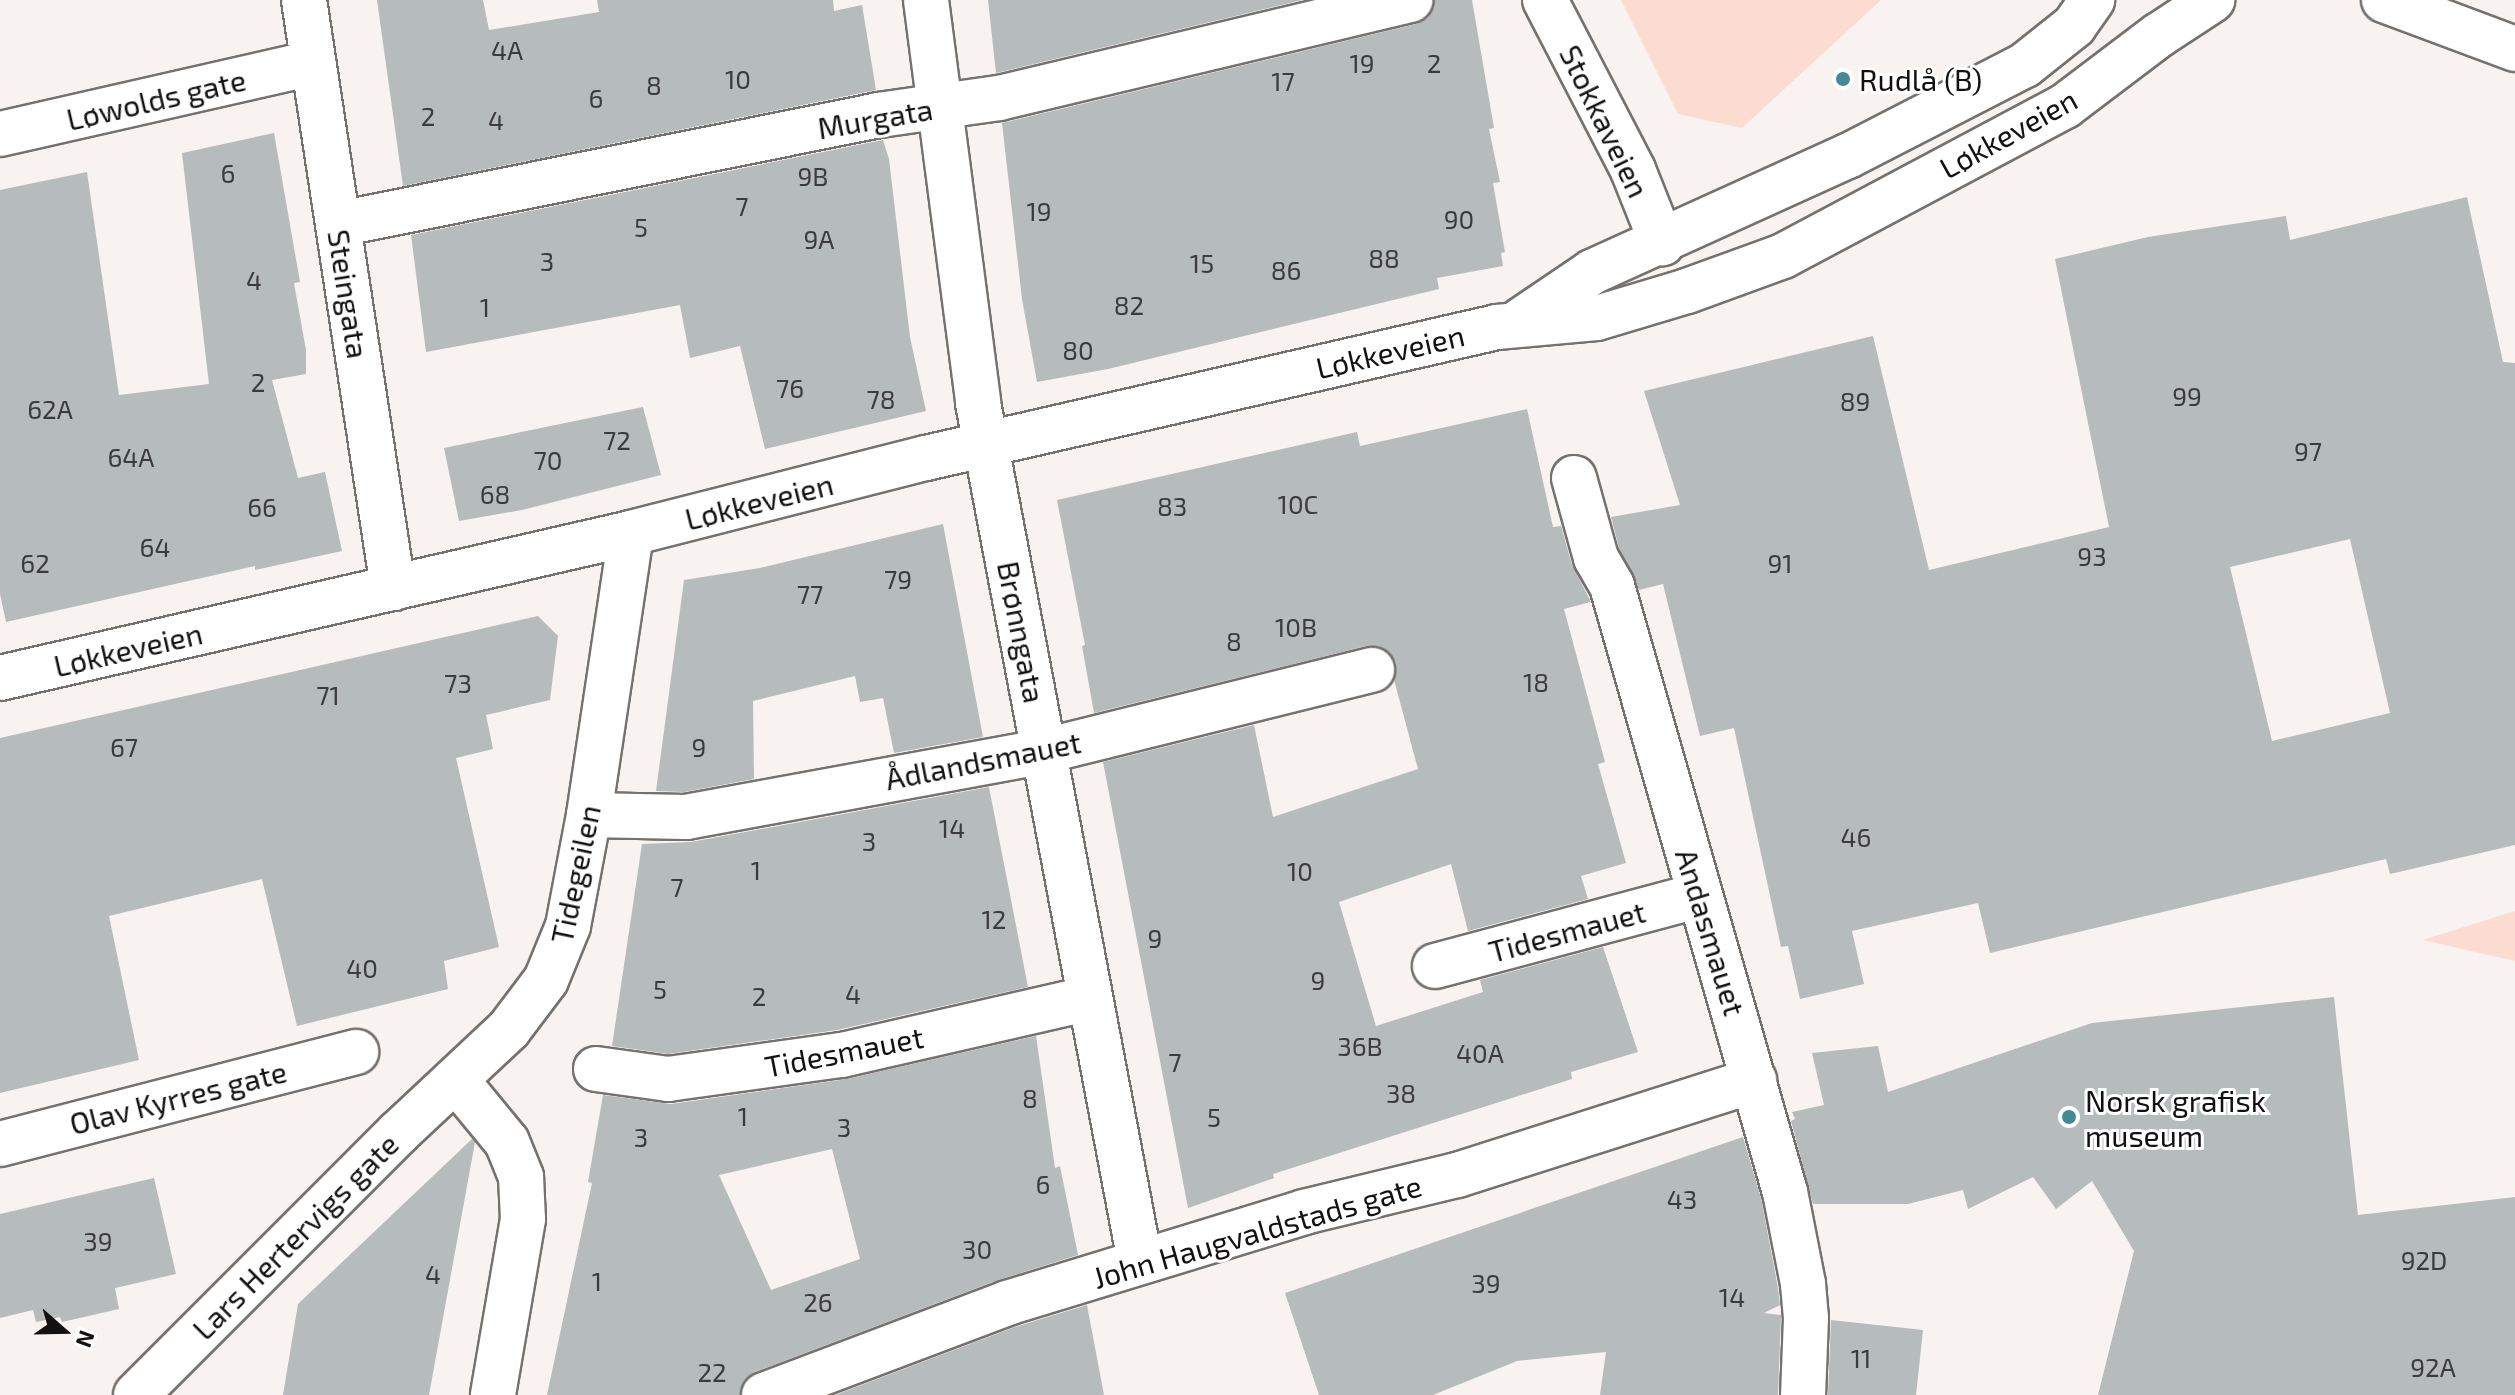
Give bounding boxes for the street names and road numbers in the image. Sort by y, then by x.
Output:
street label: Stokkaveien [1553,39,1657,203]
street label: Løwolds gate [63,61,249,137]
street label: Løkkeveien [1933,81,2083,185]
street label: Murgata [815,90,935,146]
street label: Steingata [321,227,377,361]
street label: Løkkeveien [1312,316,1468,386]
street label: Løkkeveien [681,465,837,537]
street label: Brønngata [991,558,1053,706]
street label: Løkkeveien [50,614,206,684]
street label: Ådlandsmauet [882,723,1084,797]
street label: Tidegeilen [543,801,607,947]
street label: Andasmauet [1669,844,1753,1020]
street label: Tidesmauet [1485,893,1649,969]
street label: Tidesmauet [762,1018,926,1084]
street label: Olav Kyrres gate [65,1053,291,1141]
street label: Lars Hertervigs gate [185,1126,405,1346]
street label: John Haugvaldstads gate [1088,1167,1426,1295]

